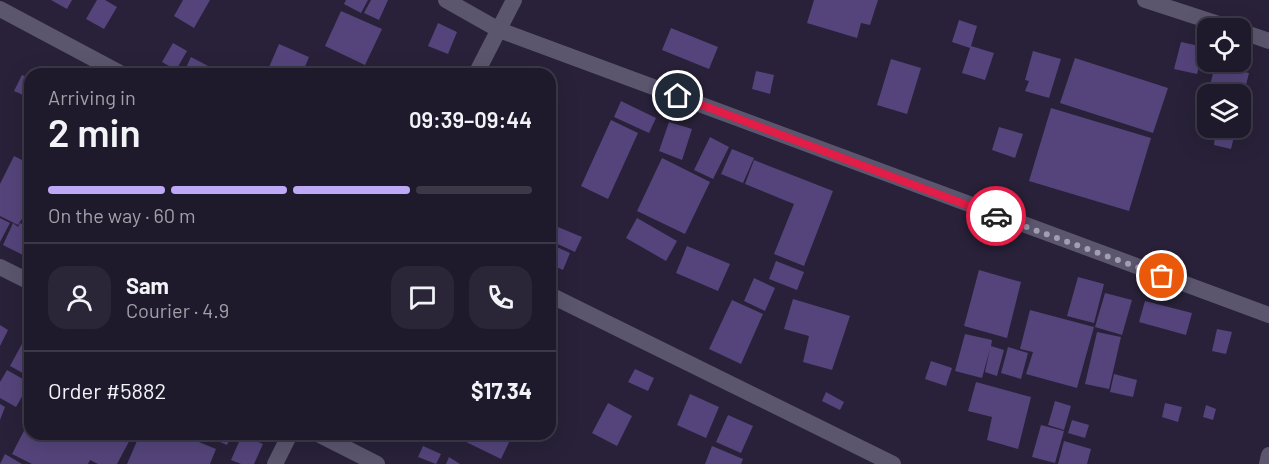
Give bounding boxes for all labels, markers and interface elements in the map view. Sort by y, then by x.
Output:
map controls [1197,18,1251,138]
button: locate [1197,18,1251,72]
pin [652,70,703,121]
icon: home [661,79,694,112]
button: layers [1197,84,1251,138]
text: Arriving in [48,85,136,109]
text: 09:39–09:44 [409,106,532,132]
text: 2 min [48,108,141,155]
courier [966,186,1026,246]
icon: car [980,200,1013,233]
text: On the way · 60 m [48,203,196,227]
pin [1136,250,1187,301]
icon: bag [1145,259,1178,292]
button: person [48,266,111,329]
button: chat [391,266,454,329]
button: phone [469,266,532,329]
text: Sam [126,272,169,298]
text: Courier · 4.9 [126,298,229,322]
text: Order #5882 [48,377,166,403]
text: $17.34 [471,377,532,403]

